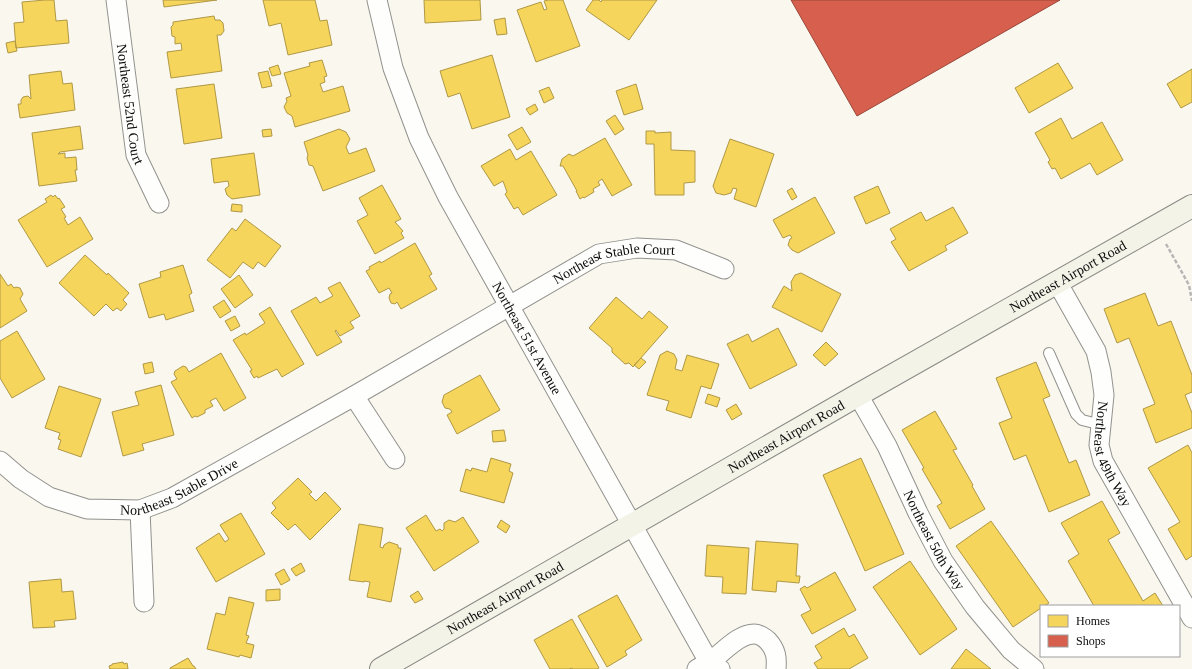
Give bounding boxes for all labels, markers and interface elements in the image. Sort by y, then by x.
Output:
street label: Northeast 52nd Court [114,43,147,167]
street label: Northeast Airport Road [1007,237,1129,315]
street label: Northeast Stable Court [550,240,675,287]
street label: Northeast 51st Avenue [490,279,565,397]
street label: Northeast Airport Road [725,397,847,476]
street label: Northeast 49th Way [1091,400,1135,509]
street label: Northeast Stable Drive [120,455,240,518]
street label: Northeast 50th Way [901,488,968,592]
street label: Northeast Airport Road [444,559,566,637]
legend [1040,605,1180,657]
text: Homes [1076,614,1110,628]
text: Shops [1076,634,1106,648]

